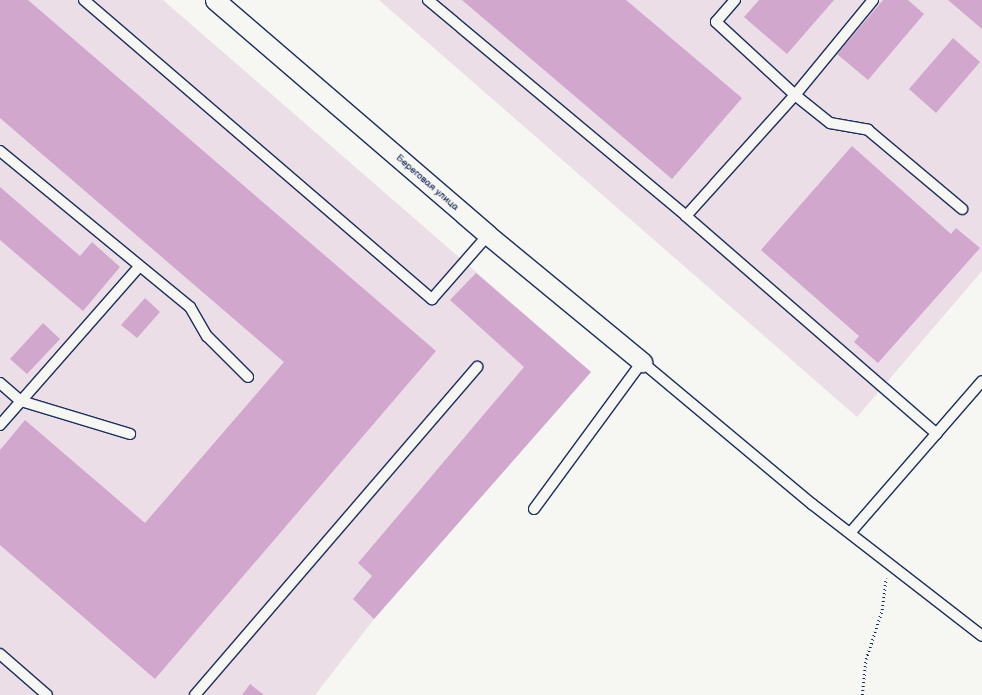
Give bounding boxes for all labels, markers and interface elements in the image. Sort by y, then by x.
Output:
street label: Береговая улица [393,152,461,214]

